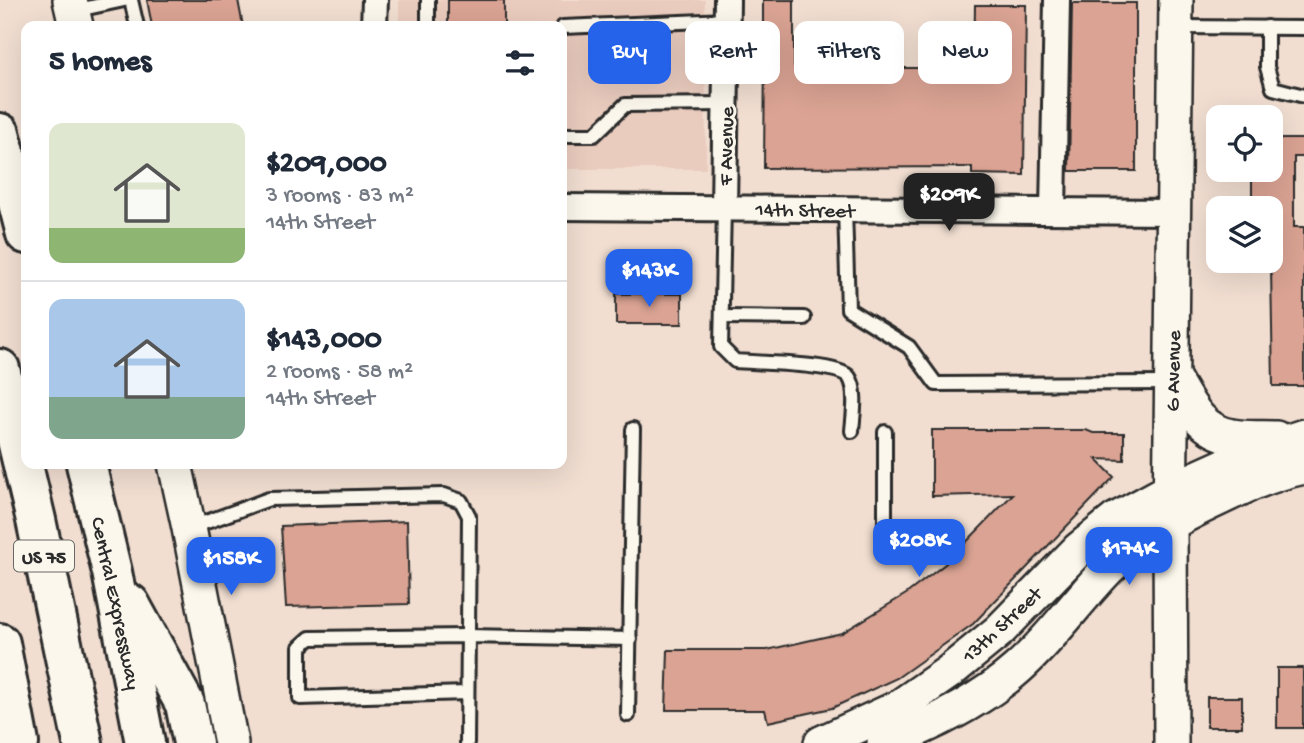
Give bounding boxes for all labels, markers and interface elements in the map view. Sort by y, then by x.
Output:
chip: Buy [588,21,671,84]
chip: Rent [685,21,780,84]
chip: Filters [794,21,904,84]
chip: New [918,21,1012,84]
icon: filters [501,44,539,82]
text: 5 homes [49,46,151,81]
street label: F Avenue [715,105,742,187]
map controls [1206,105,1283,273]
button: locate [1206,105,1283,182]
text: $209,000 [266,148,387,183]
icon: home [105,151,189,235]
pin: $209K [900,174,998,233]
text: $209K [920,182,978,209]
text: 3 rooms · 83 m² [266,183,414,210]
button: layers [1206,196,1283,273]
street label: 14th Street [754,199,857,226]
text: 14th Street [266,210,375,237]
pin: $143K [600,250,698,309]
text: $143K [621,258,677,285]
text: $143,000 [266,324,382,359]
icon: home [105,327,189,411]
street label: G Avenue [1162,329,1189,412]
text: 2 rooms · 58 m² [266,359,413,386]
text: 14th Street [266,386,375,413]
street label: Central Expressway [83,515,144,692]
pin: $208K [870,520,968,579]
text: $208K [889,528,949,555]
pin: $174K [1080,528,1178,587]
text: $174K [1101,536,1157,563]
pin: $158K [182,538,280,597]
road number: US 75 [14,540,74,572]
text: $158K [203,546,259,573]
street label: 13th Street [957,582,1050,671]

